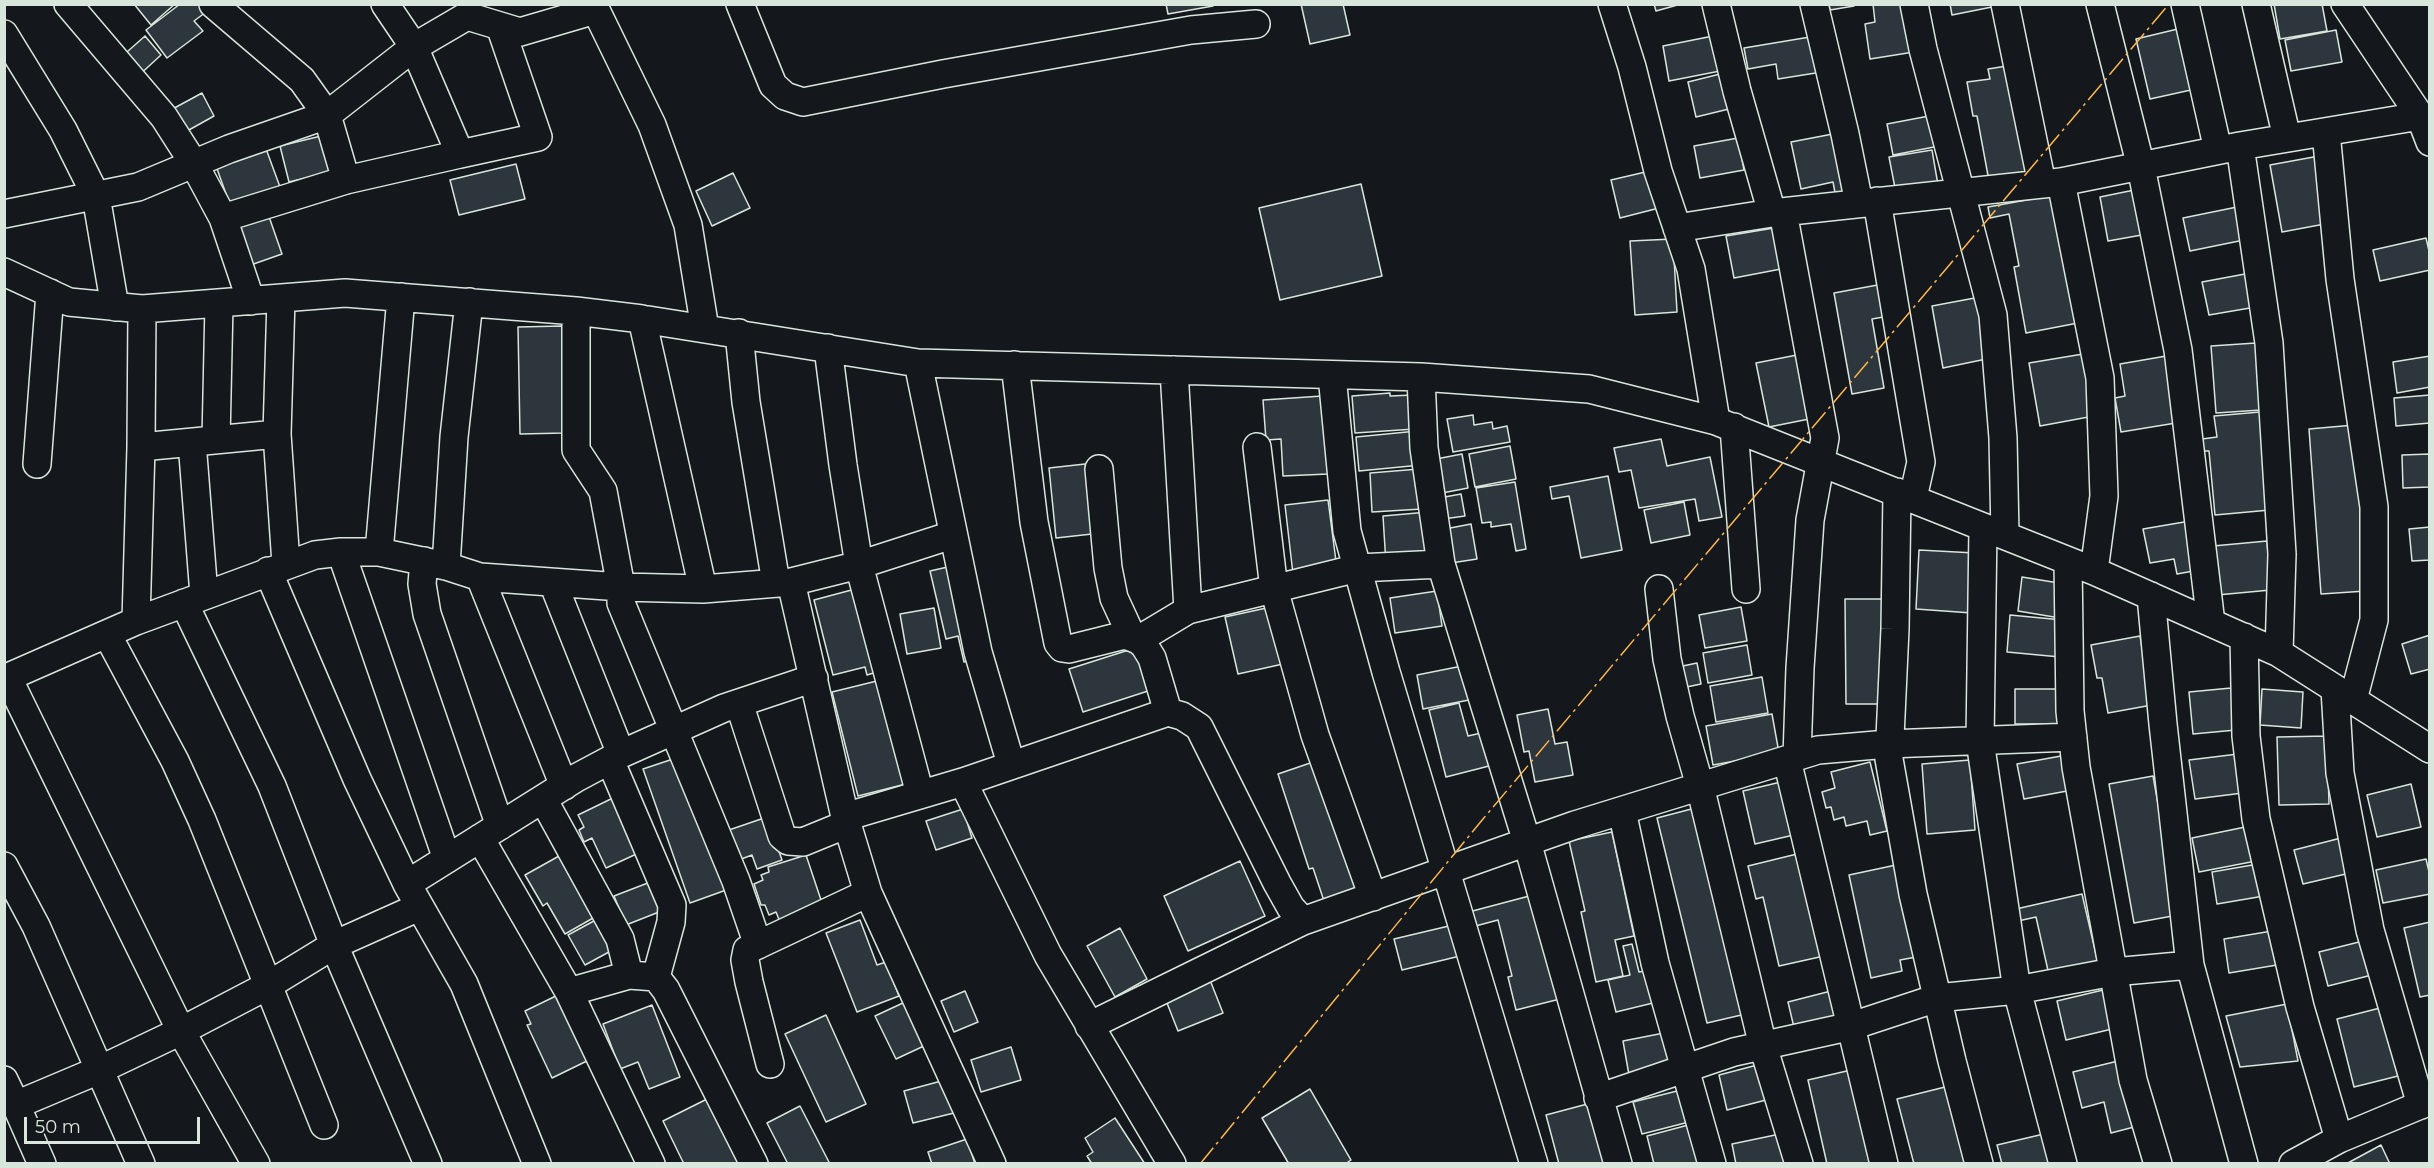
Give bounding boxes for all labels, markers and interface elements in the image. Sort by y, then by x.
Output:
scale bar [27,1105,202,1143]
text: 50 m [35,1116,81,1138]

